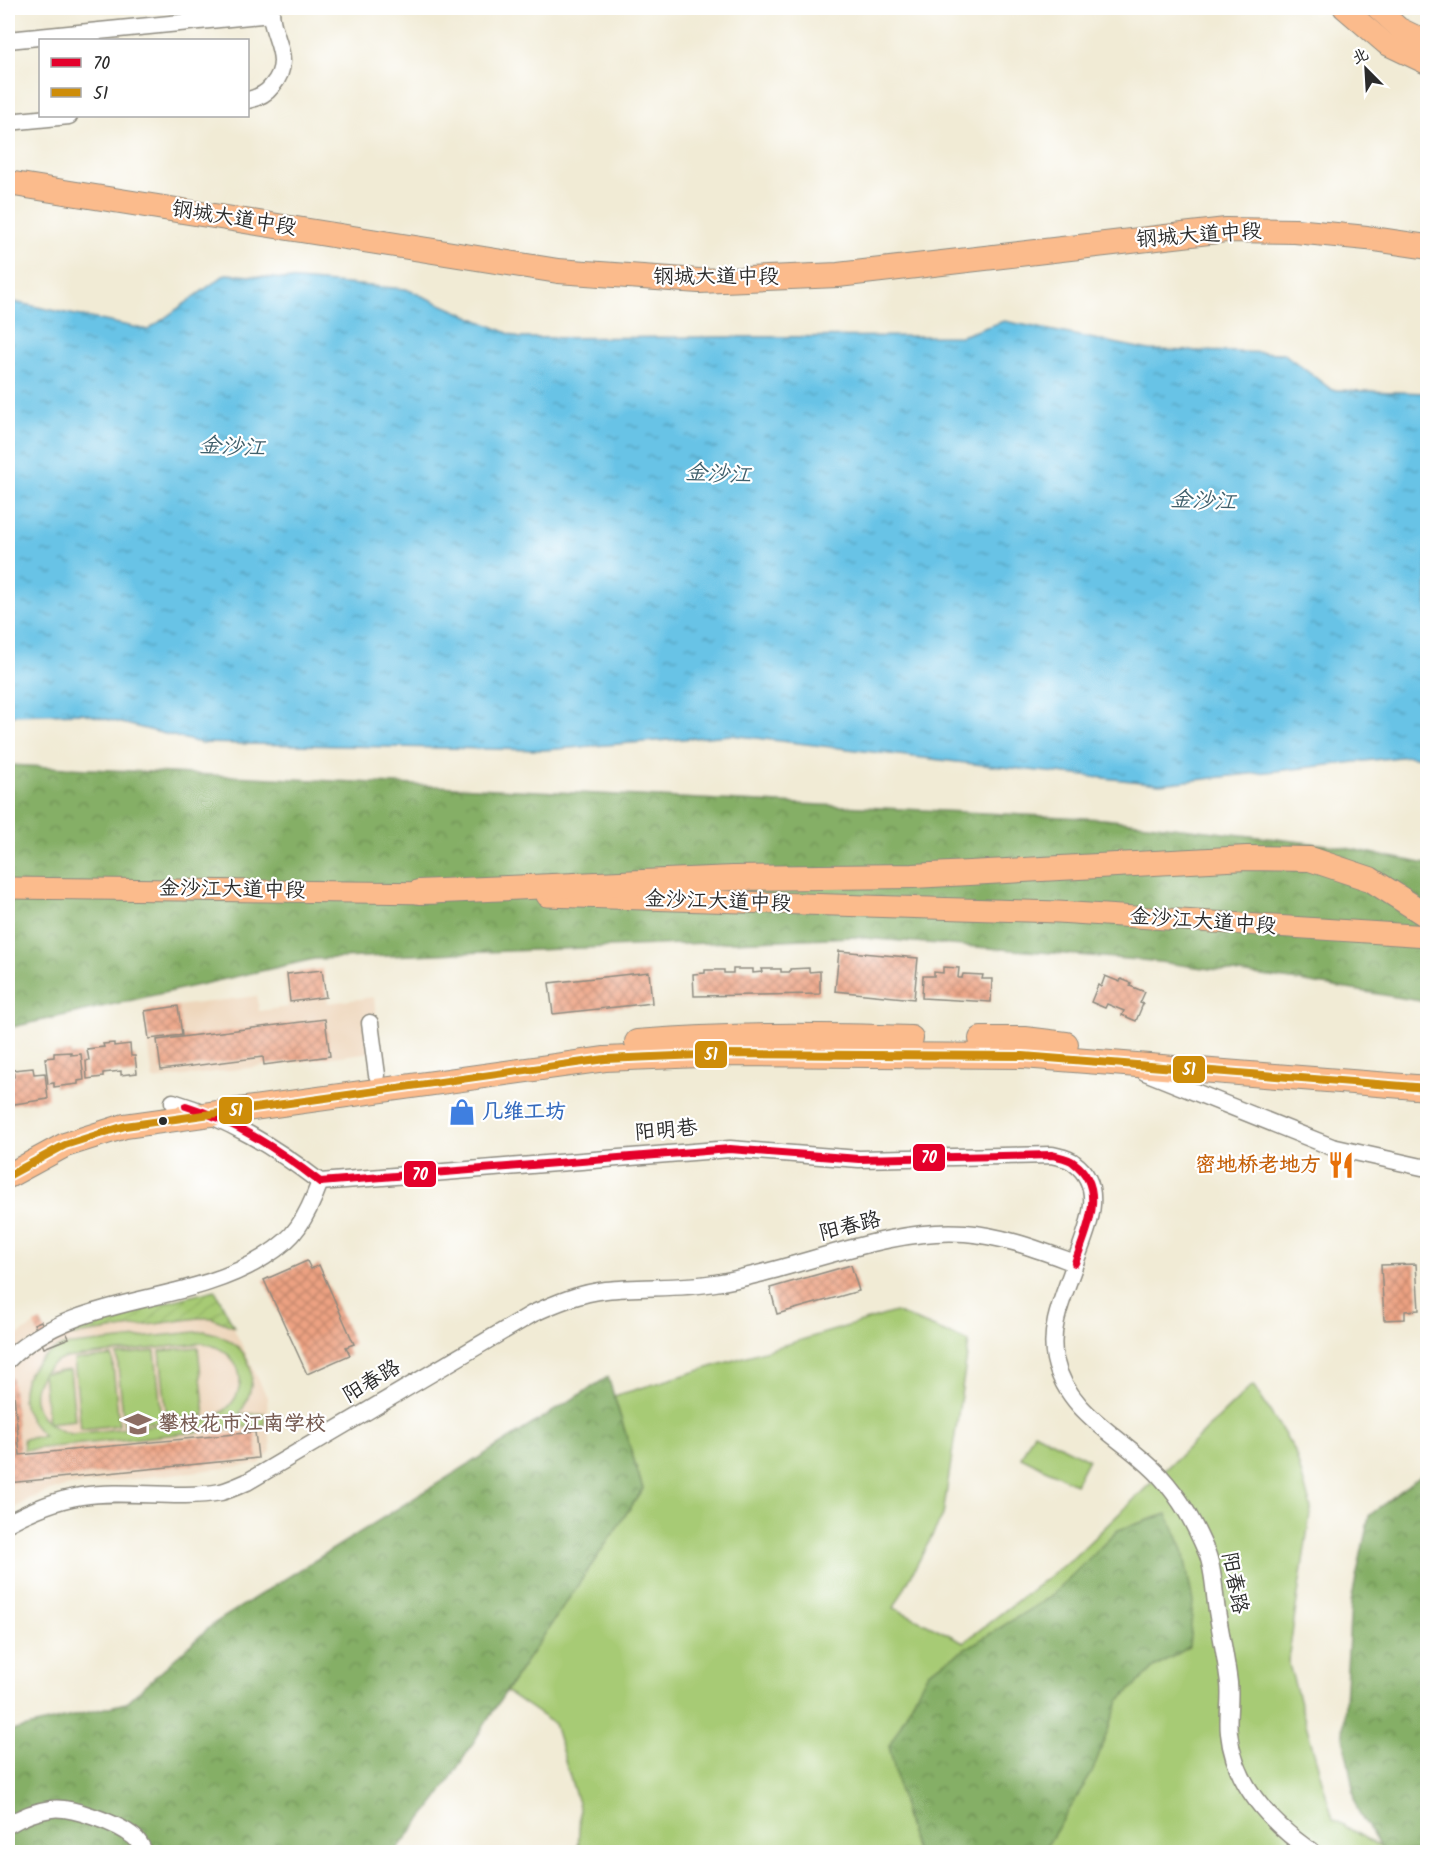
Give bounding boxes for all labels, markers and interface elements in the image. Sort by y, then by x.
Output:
legend [39,39,249,117]
north arrow [1336,39,1396,99]
text: 北 [1348,42,1373,71]
text: 70 [93,50,110,79]
text: 51 [93,80,108,109]
street label: 钢城大道中段 [169,193,299,245]
street label: 钢城大道中段 [1135,215,1263,257]
street label: 钢城大道中段 [653,261,779,294]
water label: 金沙江 [198,429,267,467]
water label: 金沙江 [684,456,753,494]
water label: 金沙江 [1169,483,1238,521]
street label: 金沙江大道中段 [158,872,306,908]
street label: 金沙江大道中段 [644,883,792,921]
street label: 金沙江大道中段 [1129,900,1277,944]
line badge: 51 [694,1040,728,1069]
text: 51 [704,1043,718,1068]
line badge: 51 [1172,1055,1206,1084]
text: 51 [1182,1058,1196,1083]
line badge: 51 [218,1096,253,1125]
place label: 几维工坊 [482,1096,566,1129]
shop icon: 几维工坊 [447,1097,477,1127]
text: 51 [229,1099,243,1124]
street label: 阳明巷 [633,1112,699,1150]
unlabelled marker [157,1115,169,1127]
line badge: 70 [912,1143,946,1172]
text: 70 [921,1146,938,1171]
place label: 密地桥老地方 [1195,1149,1321,1182]
restaurant icon: 密地桥老地方 [1326,1150,1356,1180]
line badge: 70 [403,1160,437,1188]
text: 70 [412,1163,429,1188]
street label: 阳春路 [815,1203,885,1251]
street label: 阳春路 [337,1352,407,1412]
place label: 攀枝花市江南学校 [158,1408,326,1441]
school or university icon: 攀枝花市江南学校 [123,1409,153,1439]
street label: 阳春路 [1212,1549,1256,1617]

